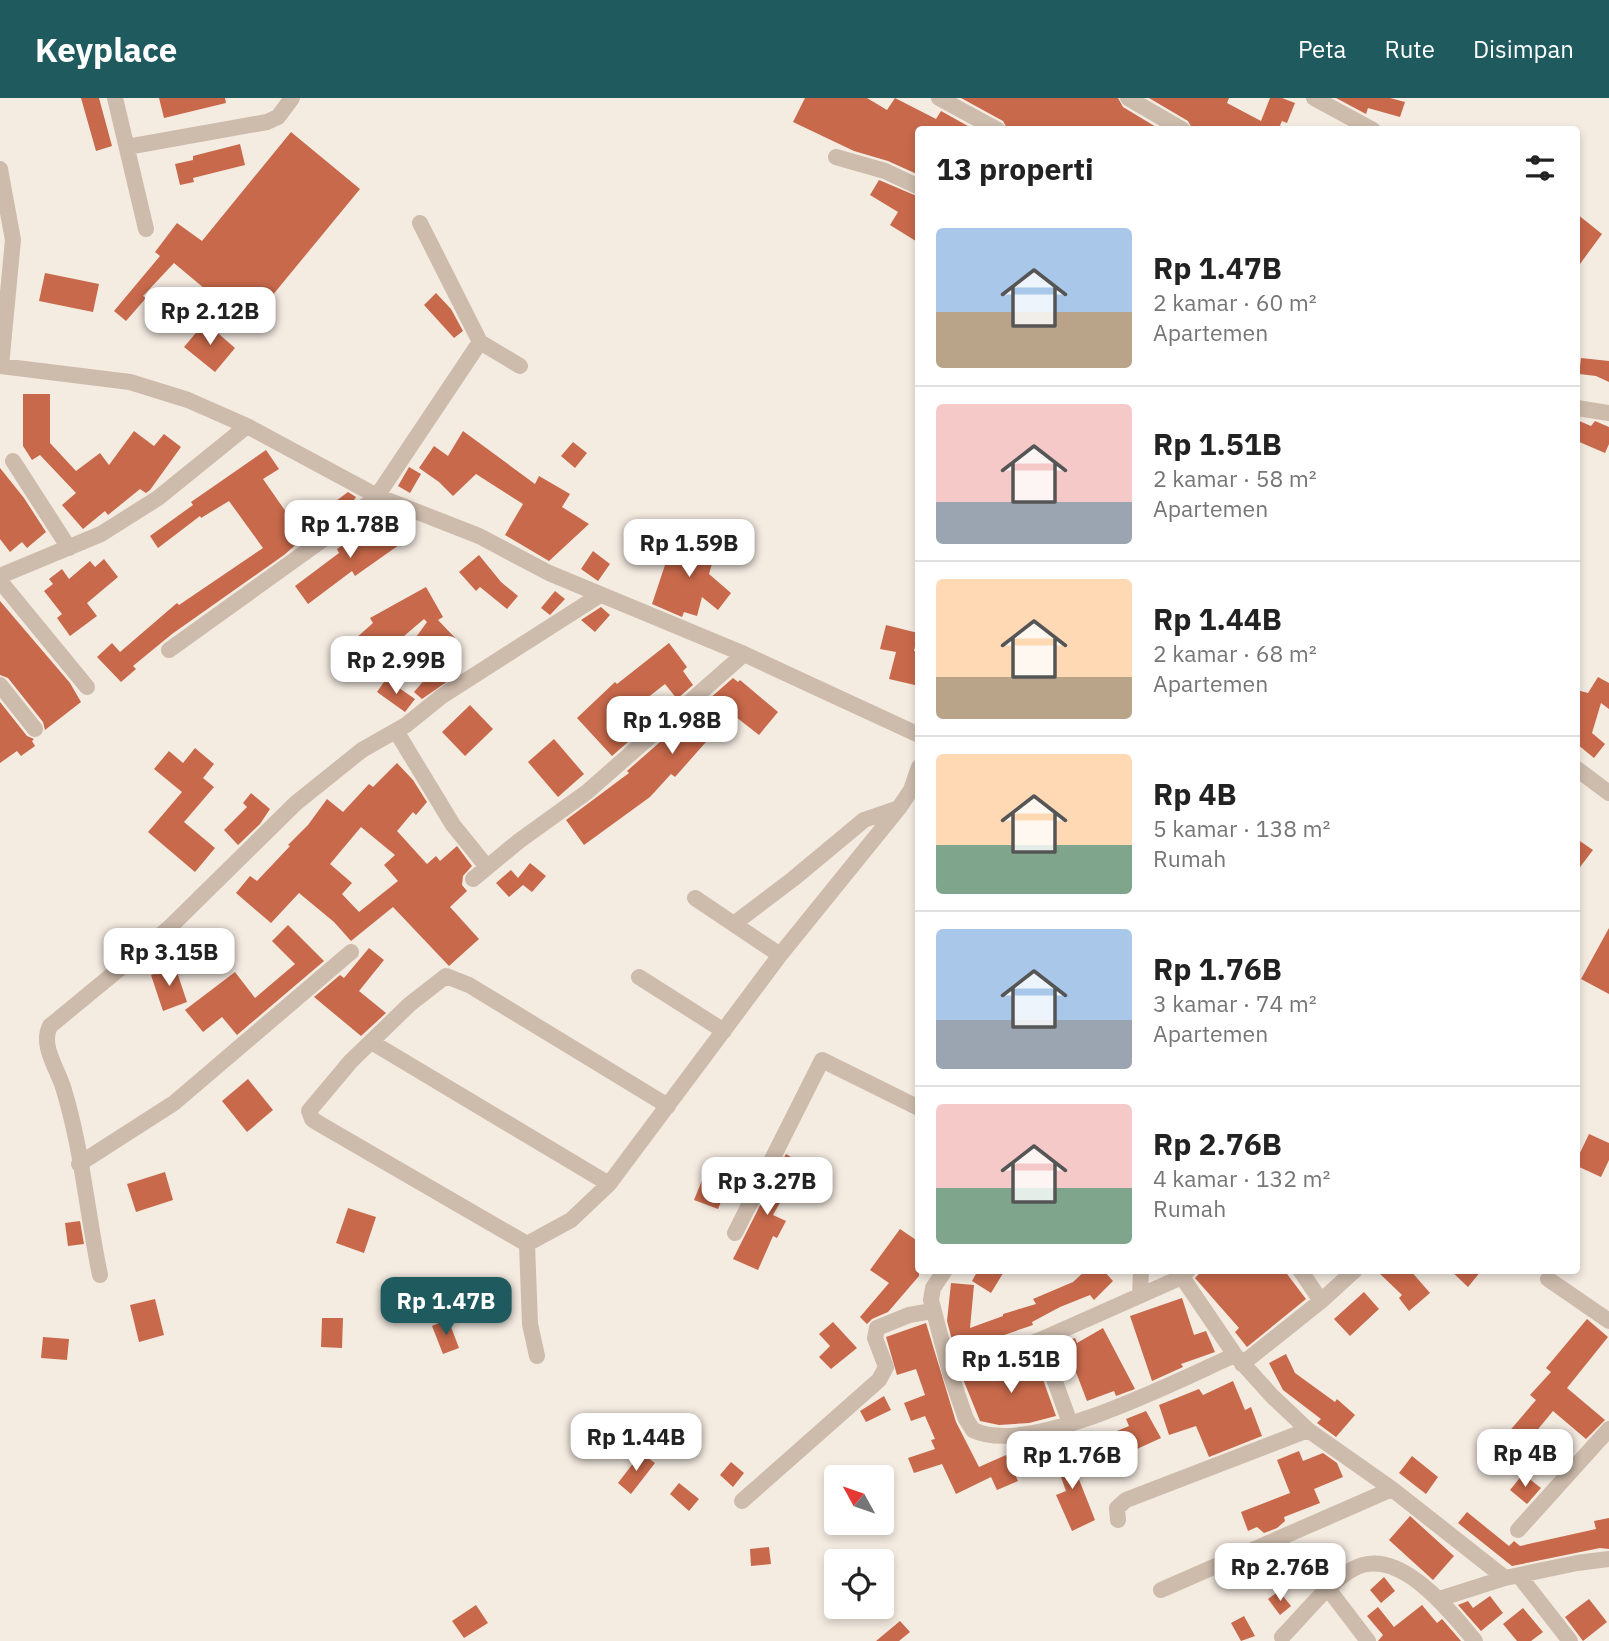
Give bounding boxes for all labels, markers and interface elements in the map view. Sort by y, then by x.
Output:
text: Keyplace [35,28,177,71]
text: Peta [1298,33,1346,65]
text: Rute [1384,33,1435,65]
text: Disimpan [1473,33,1574,65]
text: 13 properti [936,149,1094,188]
icon: filters [1521,149,1559,187]
text: Rp 1.47B [1153,248,1282,287]
icon: home [992,256,1076,340]
text: 2 kamar · 60 m² [1153,287,1317,317]
pin: Rp 2.12B [138,288,282,347]
text: Rp 2.12B [161,295,259,325]
text: Apartemen [1153,317,1268,347]
text: Rp 1.51B [1153,424,1282,463]
icon: home [992,432,1076,516]
text: 2 kamar · 58 m² [1153,463,1317,493]
text: Apartemen [1153,493,1268,523]
pin: Rp 1.78B [278,500,422,560]
text: Rp 1.78B [301,508,399,538]
pin: Rp 1.59B [617,519,761,579]
text: Rp 1.59B [640,527,738,557]
text: Rp 1.44B [1153,599,1282,638]
icon: home [992,607,1076,691]
pin: Rp 2.99B [324,636,468,696]
text: 2 kamar · 68 m² [1153,638,1317,668]
text: Rp 2.99B [347,644,445,674]
text: Apartemen [1153,668,1268,698]
pin: Rp 1.98B [600,696,744,756]
text: Rp 1.98B [623,704,721,734]
text: Rp 4B [1153,774,1237,813]
icon: home [992,782,1076,866]
text: 5 kamar · 138 m² [1153,813,1331,843]
text: Rumah [1153,843,1226,873]
pin: Rp 3.15B [97,928,241,988]
text: Rp 3.15B [120,936,218,966]
text: Rp 1.76B [1153,949,1282,988]
icon: home [992,957,1076,1041]
text: 3 kamar · 74 m² [1153,988,1317,1018]
text: Apartemen [1153,1018,1268,1048]
text: Rp 2.76B [1153,1124,1282,1163]
icon: home [992,1132,1076,1216]
pin: Rp 3.27B [695,1158,839,1217]
text: 4 kamar · 132 m² [1153,1163,1331,1193]
text: Rp 3.27B [718,1165,816,1195]
text: Rumah [1153,1193,1226,1223]
pin: Rp 1.47B [374,1278,518,1337]
text: Rp 1.47B [397,1285,495,1315]
pin: Rp 1.51B [939,1336,1083,1395]
text: Rp 1.51B [962,1343,1060,1373]
pin: Rp 1.44B [564,1414,708,1473]
text: Rp 1.44B [587,1421,685,1451]
pin: Rp 4B [1476,1430,1574,1489]
pin: Rp 1.76B [1000,1432,1144,1491]
text: Rp 4B [1493,1437,1557,1467]
text: Rp 1.76B [1023,1439,1121,1469]
north arrow [824,1465,894,1535]
map controls [824,1465,894,1619]
pin: Rp 2.76B [1208,1544,1352,1603]
button: locate [824,1549,894,1619]
text: Rp 2.76B [1231,1551,1329,1581]

